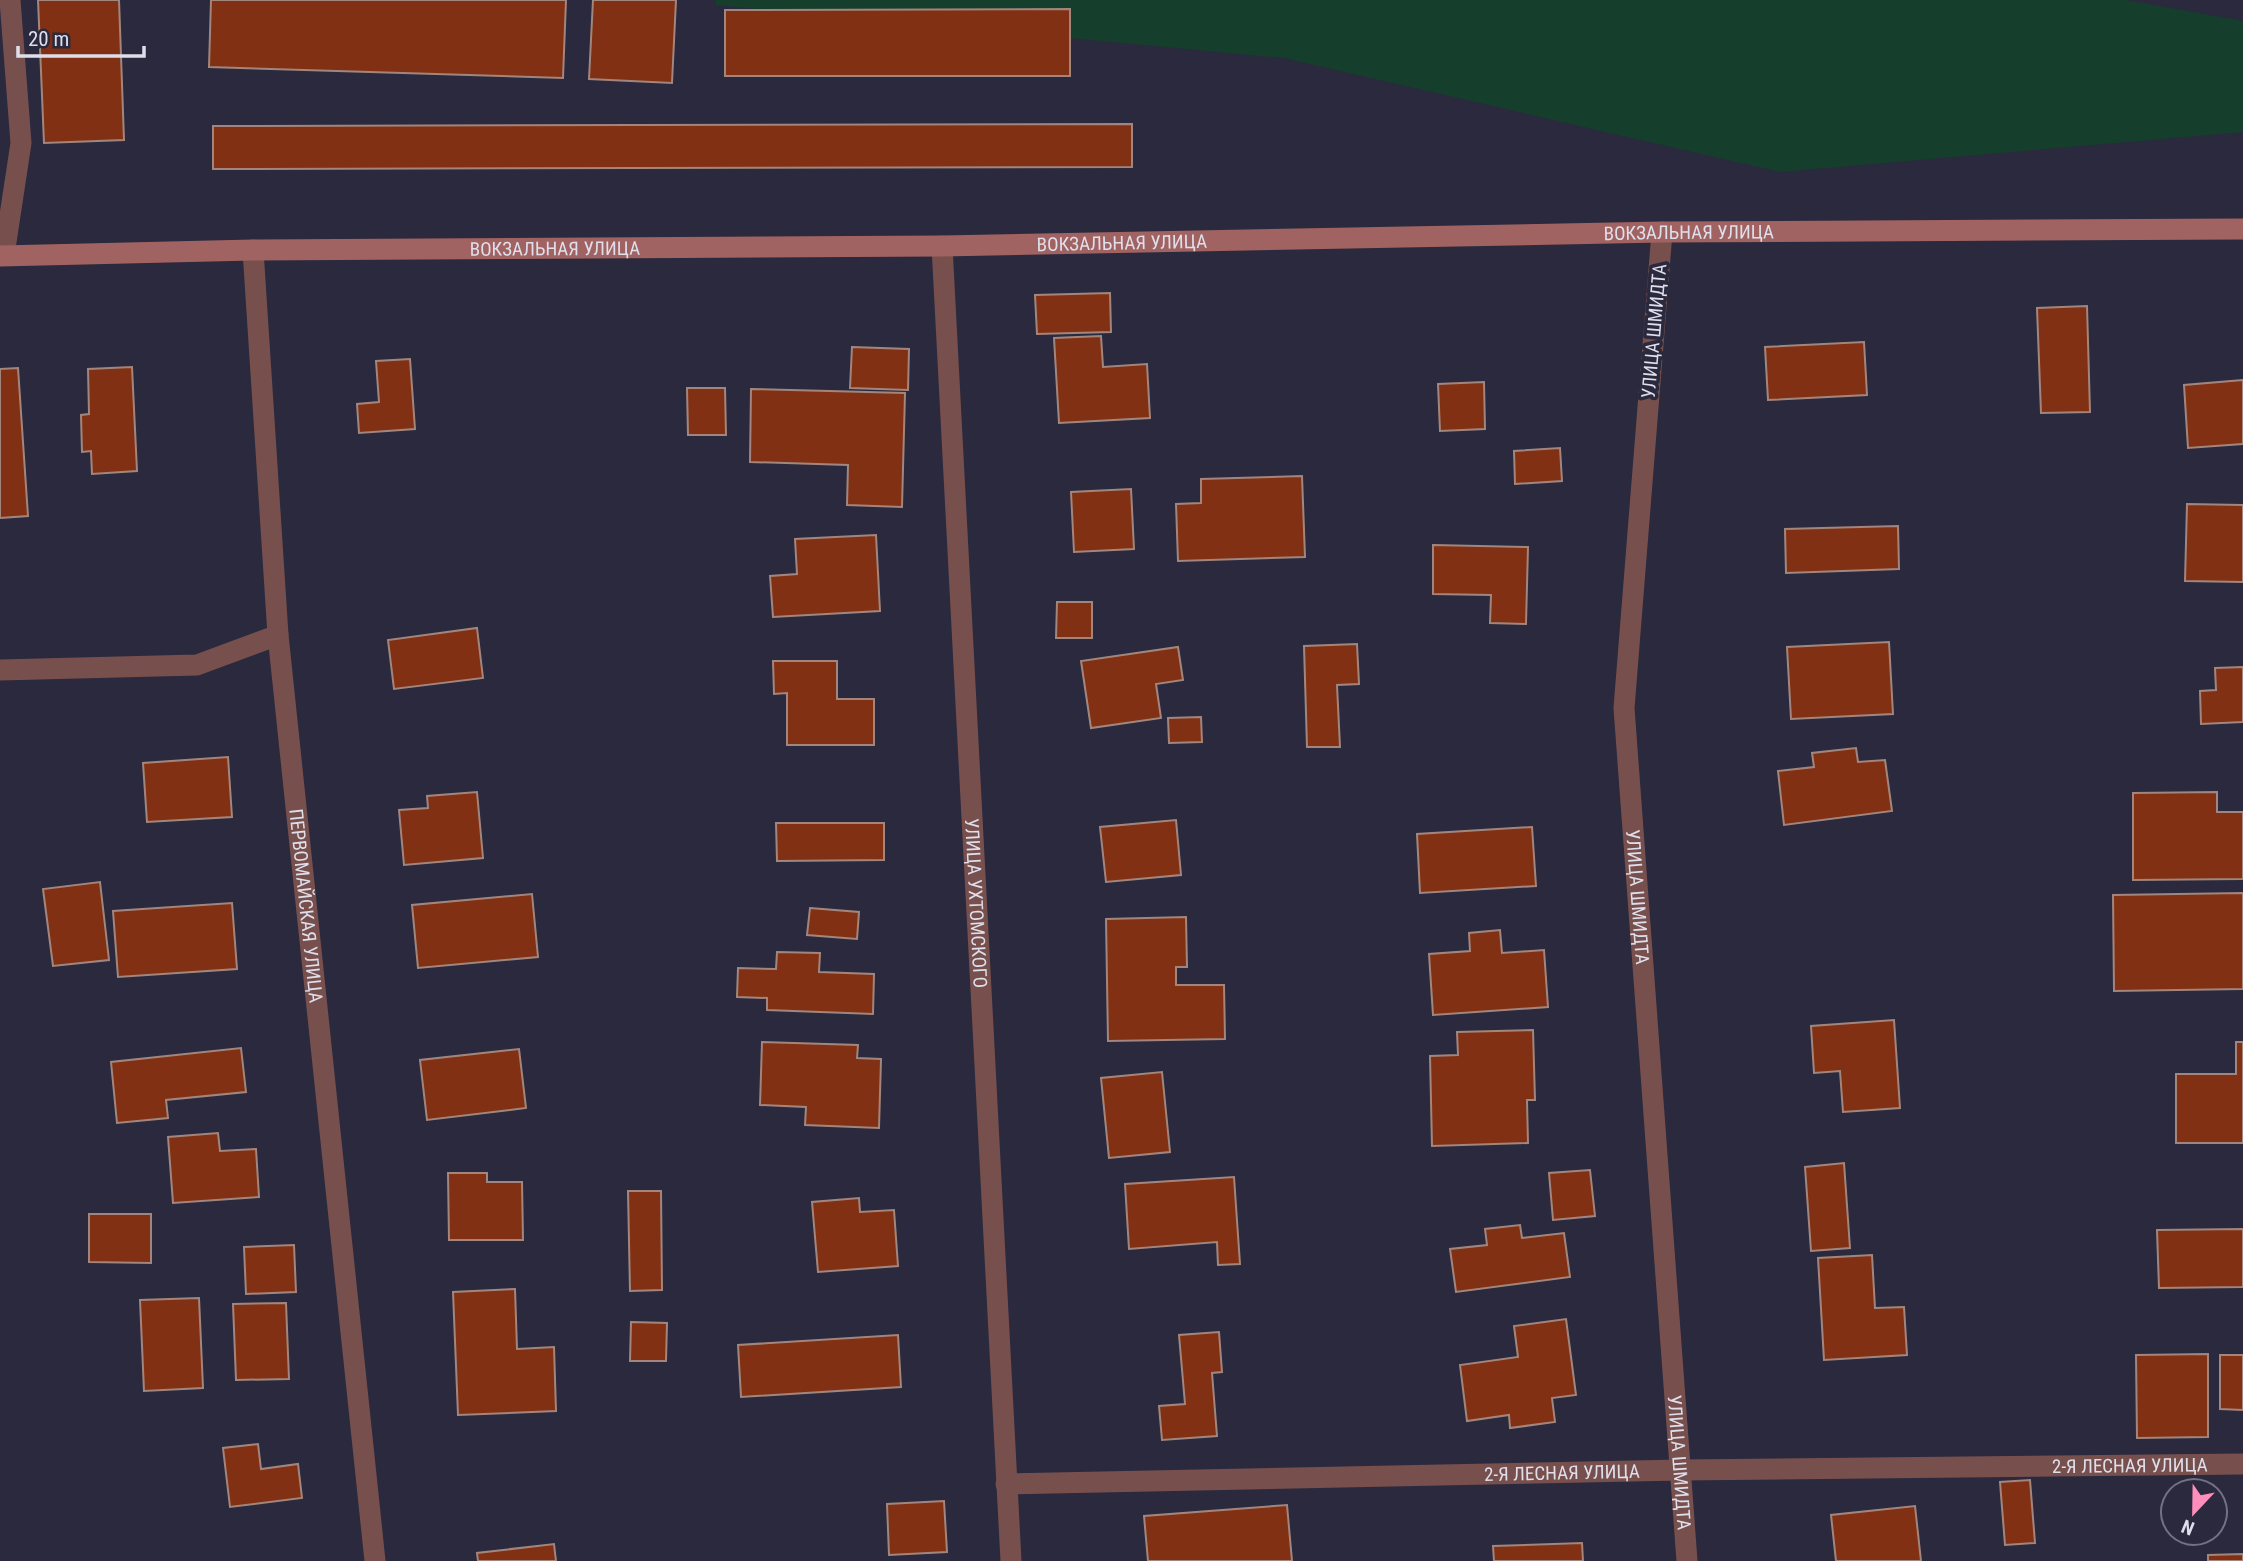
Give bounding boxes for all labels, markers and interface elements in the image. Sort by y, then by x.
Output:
scale bar [18,14,144,58]
text: 20 m [28,27,69,51]
street label: ВОКЗАЛЬНАЯ УЛИЦА [1603,220,1774,245]
street label: ВОКЗАЛЬНАЯ УЛИЦА [1037,229,1207,256]
street label: ВОКЗАЛЬНАЯ УЛИЦА [470,236,640,260]
street label: УЛИЦА ШМИДТА [1637,263,1671,399]
street label: ПЕРВОМАЙСКАЯ УЛИЦА [285,808,328,1004]
street label: УЛИЦА УХТОМСКОГО [961,818,992,989]
street label: УЛИЦА ШМИДТА [1622,829,1654,965]
street label: УЛИЦА ШМИДТА [1663,1394,1696,1531]
street label: 2-Я ЛЕСНАЯ УЛИЦА [2052,1453,2208,1478]
street label: 2-Я ЛЕСНАЯ УЛИЦА [1484,1459,1640,1486]
north arrow [2159,1477,2229,1547]
text: N [2178,1514,2198,1540]

